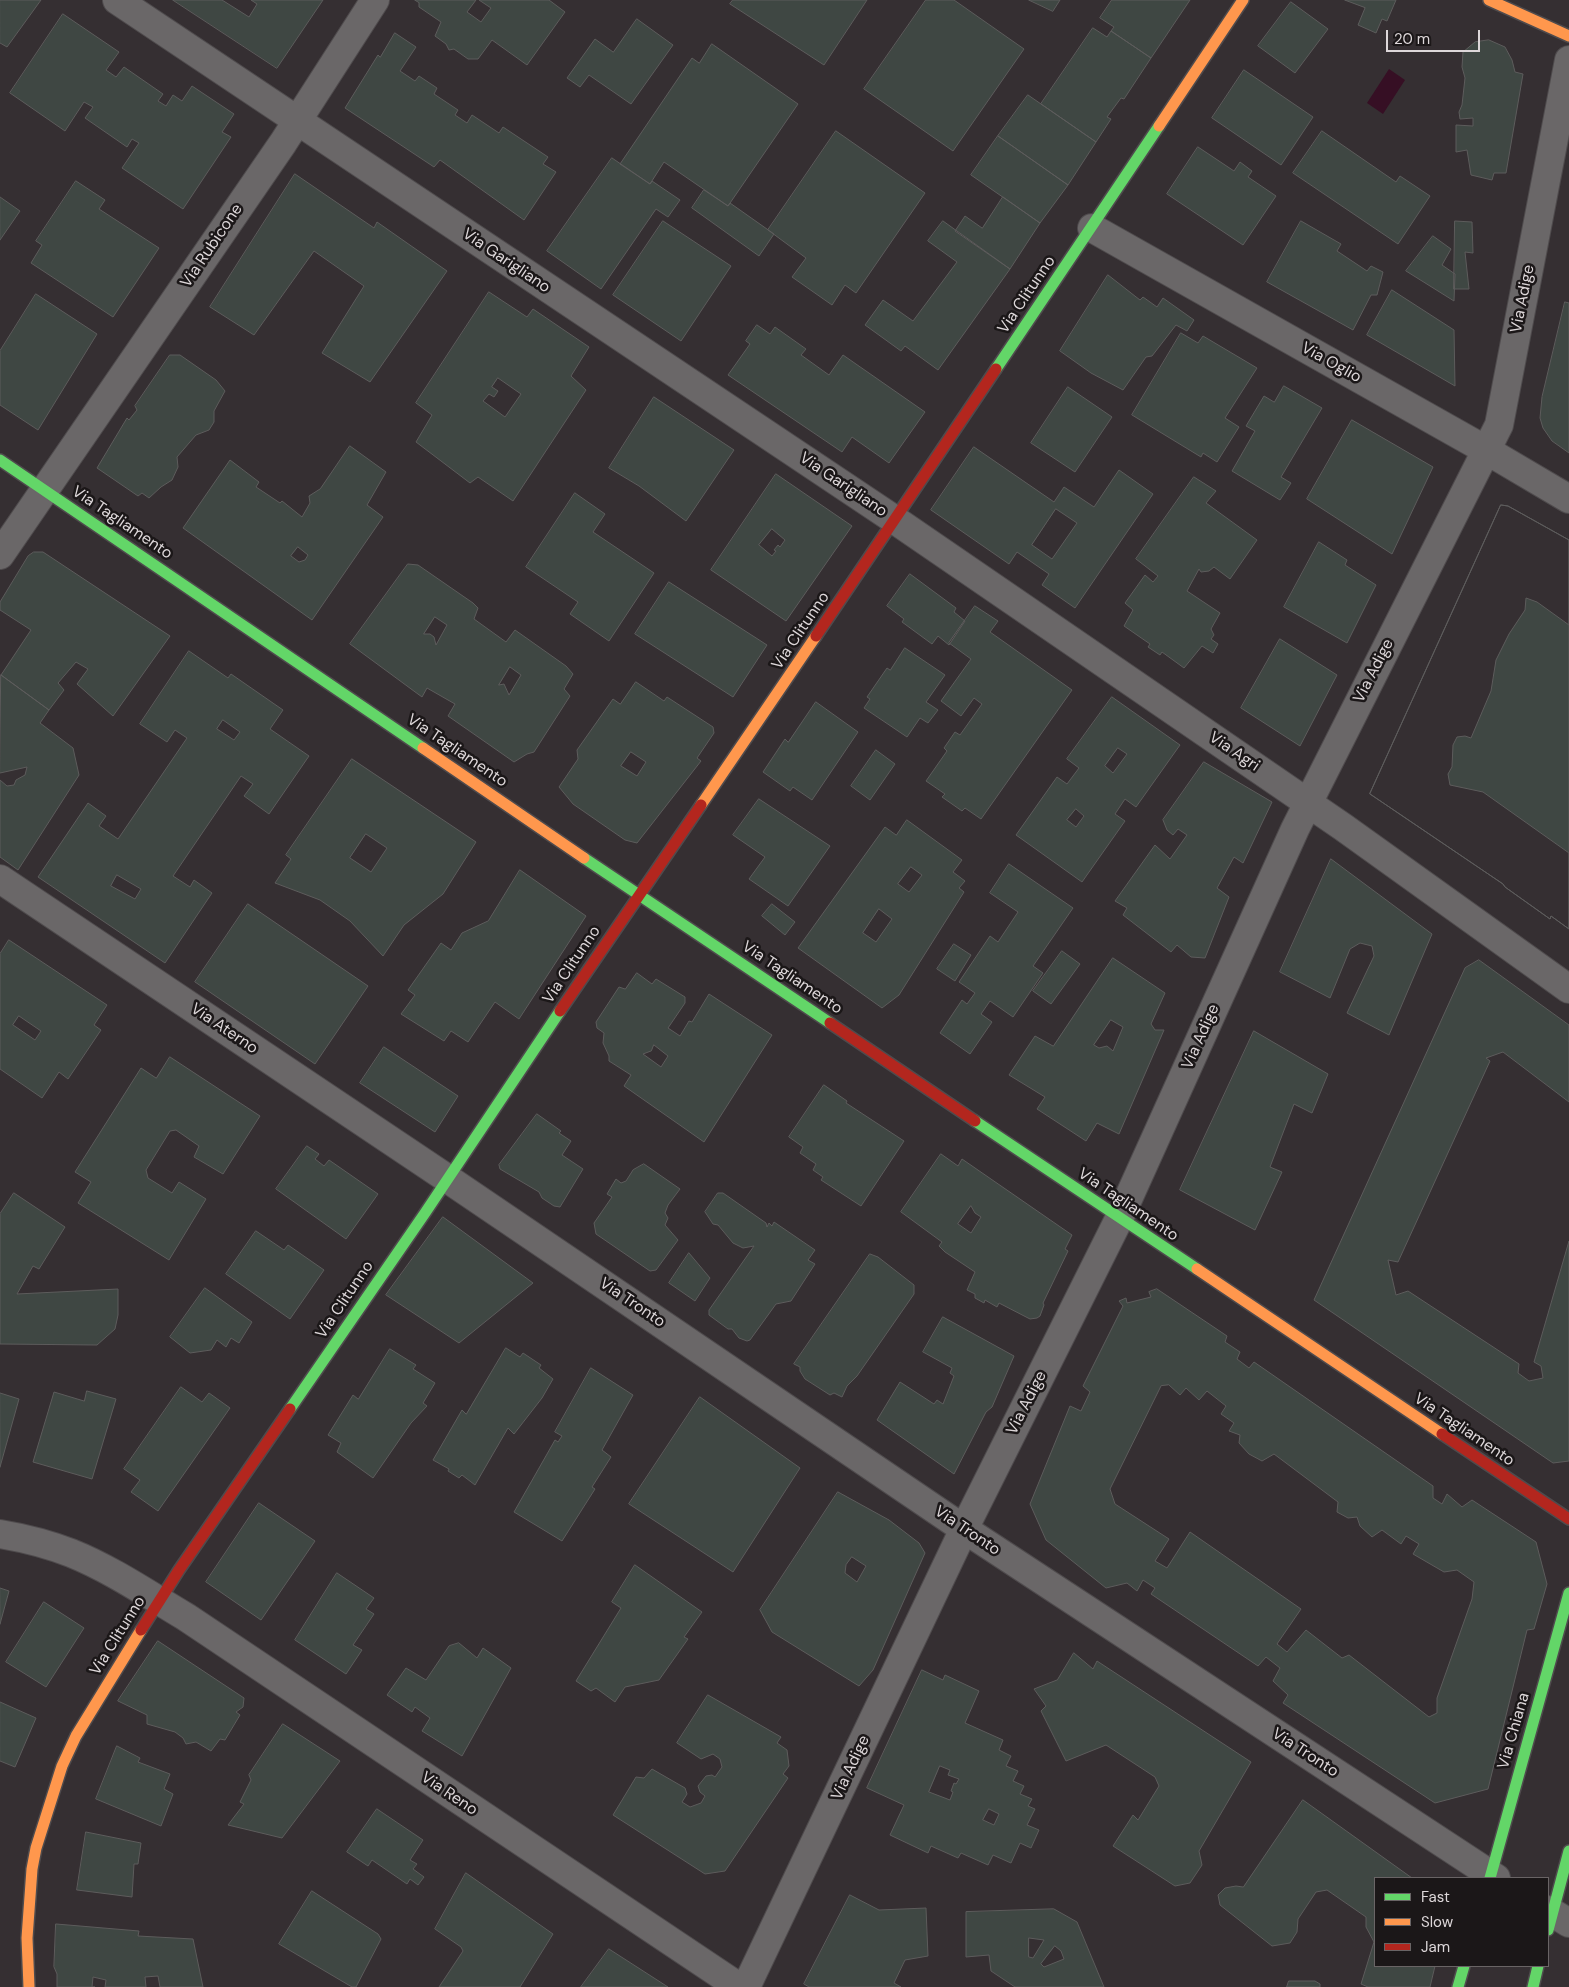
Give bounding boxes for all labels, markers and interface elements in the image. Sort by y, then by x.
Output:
scale bar [1389,20,1483,52]
text: 20 m [1394,29,1430,49]
street label: Via Rubicone [177,200,247,292]
street label: Via Garigliano [458,225,554,297]
street label: Via Clitunno [994,252,1060,338]
street label: Via Adige [1507,263,1539,335]
street label: Via Oglio [1298,339,1364,387]
street label: Via Garigliano [795,449,891,521]
street label: Via Tagliamento [68,482,176,564]
street label: Via Clitunno [768,588,834,674]
street label: Via Adige [1350,636,1398,706]
street label: Via Tagliamento [403,710,511,792]
street label: Via Agri [1205,728,1263,776]
street label: Via Clitunno [539,922,605,1008]
street label: Via Tagliamento [738,937,846,1019]
street label: Via Aterno [187,999,261,1059]
street label: Via Adige [1178,1001,1224,1073]
street label: Via Tagliamento [1074,1164,1182,1246]
street label: Via Clitunno [312,1257,378,1343]
street label: Via Tronto [595,1274,669,1332]
street label: Via Adige [1003,1368,1051,1438]
street label: Via Tagliamento [1410,1389,1518,1471]
street label: Via Tronto [930,1502,1004,1560]
street label: Via Clitunno [86,1593,150,1679]
street label: Via Chiana [1494,1691,1534,1771]
street label: Via Tronto [1268,1724,1342,1782]
street label: Via Adige [828,1733,874,1803]
street label: Via Reno [417,1768,481,1820]
legend [1374,1877,1549,1967]
text: Fast [1421,1887,1450,1907]
text: Slow [1421,1912,1453,1932]
text: Jam [1421,1937,1450,1957]

